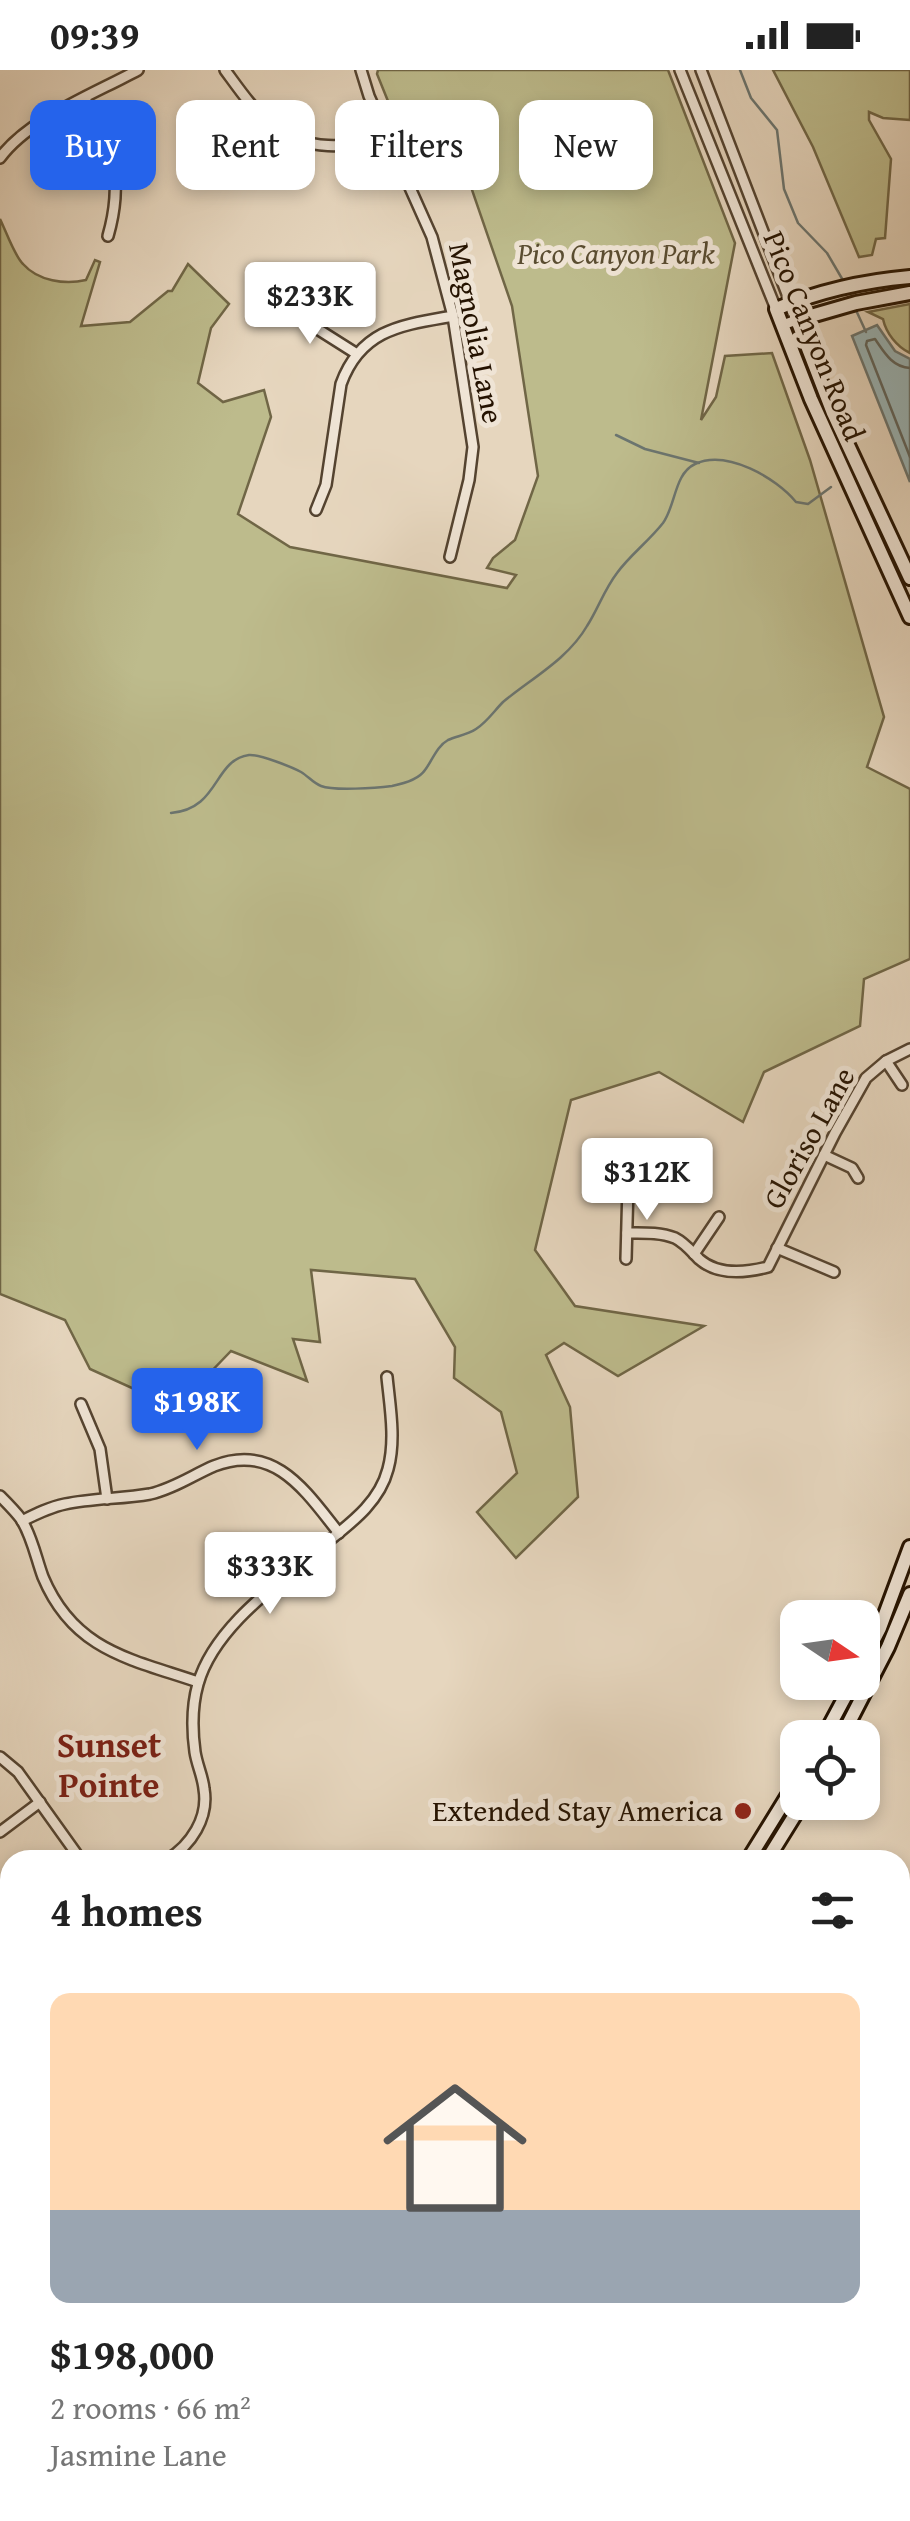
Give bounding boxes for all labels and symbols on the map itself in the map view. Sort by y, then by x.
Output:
street label: Pico Canyon Road [753,224,877,447]
park label: Pico Canyon Park [516,231,715,275]
street label: Magnolia Lane [438,239,516,427]
pin: $233K [240,262,380,347]
street label: Gloriso Lane [751,1059,865,1216]
pin: $312K [577,1138,717,1223]
pin: $198K [127,1368,267,1453]
pin: $333K [200,1532,340,1617]
north arrow [780,1600,880,1700]
district label: Sunset Pointe [57,1719,161,1810]
place label: Extended Stay America [432,1788,723,1832]
marker: Extended Stay America [732,1800,754,1822]

